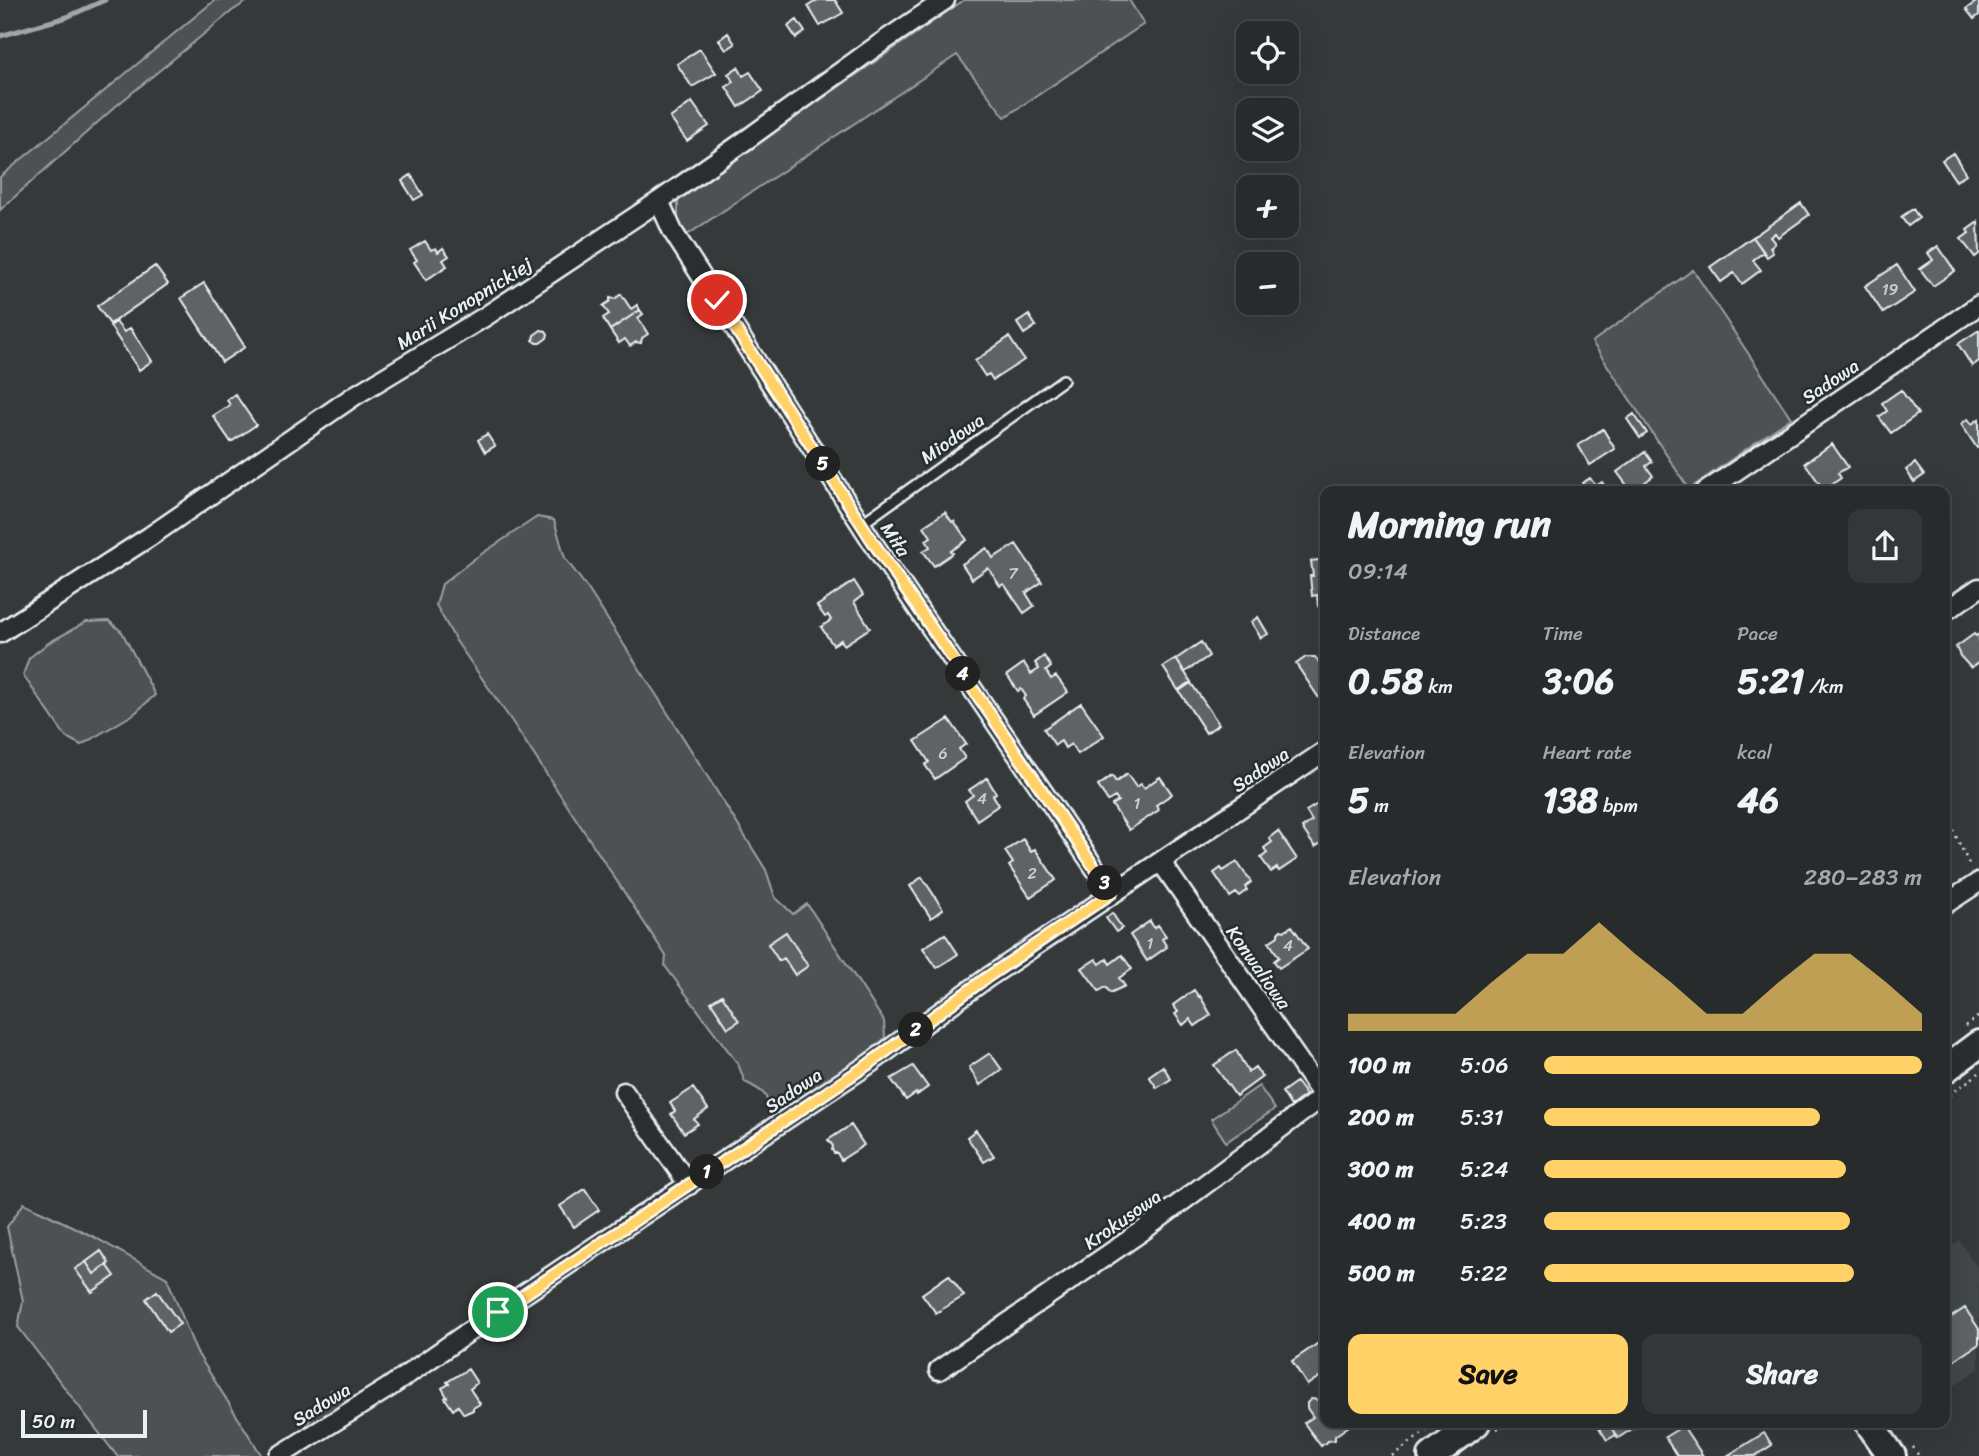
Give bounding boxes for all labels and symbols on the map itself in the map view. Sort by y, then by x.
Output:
street label: Marii Konopnickiej [390,248,540,359]
pin [687,270,747,330]
house number: 19 [1882,275,1899,304]
street label: Sadowa [1795,350,1866,413]
street label: Miodowa [913,404,992,473]
pin: 5 [806,447,840,482]
street label: Miła [872,515,920,564]
house number: 7 [1008,559,1018,588]
pin: 4 [946,656,981,692]
street label: Sadowa [1225,738,1296,801]
house number: 6 [938,739,948,768]
house number: 4 [977,784,987,813]
house number: 1 [1134,789,1141,818]
house number: 2 [1027,859,1037,888]
pin: 3 [1088,866,1122,900]
street label: Konwaliowa [1217,918,1300,1017]
house number: 1 [1147,929,1154,958]
house number: 4 [1283,931,1293,960]
pin: 2 [898,1012,934,1048]
street label: Sadowa [758,1059,829,1122]
pin: 1 [690,1154,724,1190]
street label: Krokusowa [1076,1180,1169,1258]
pin [468,1282,528,1342]
street label: Sadowa [285,1373,357,1435]
scale bar [21,1407,147,1439]

